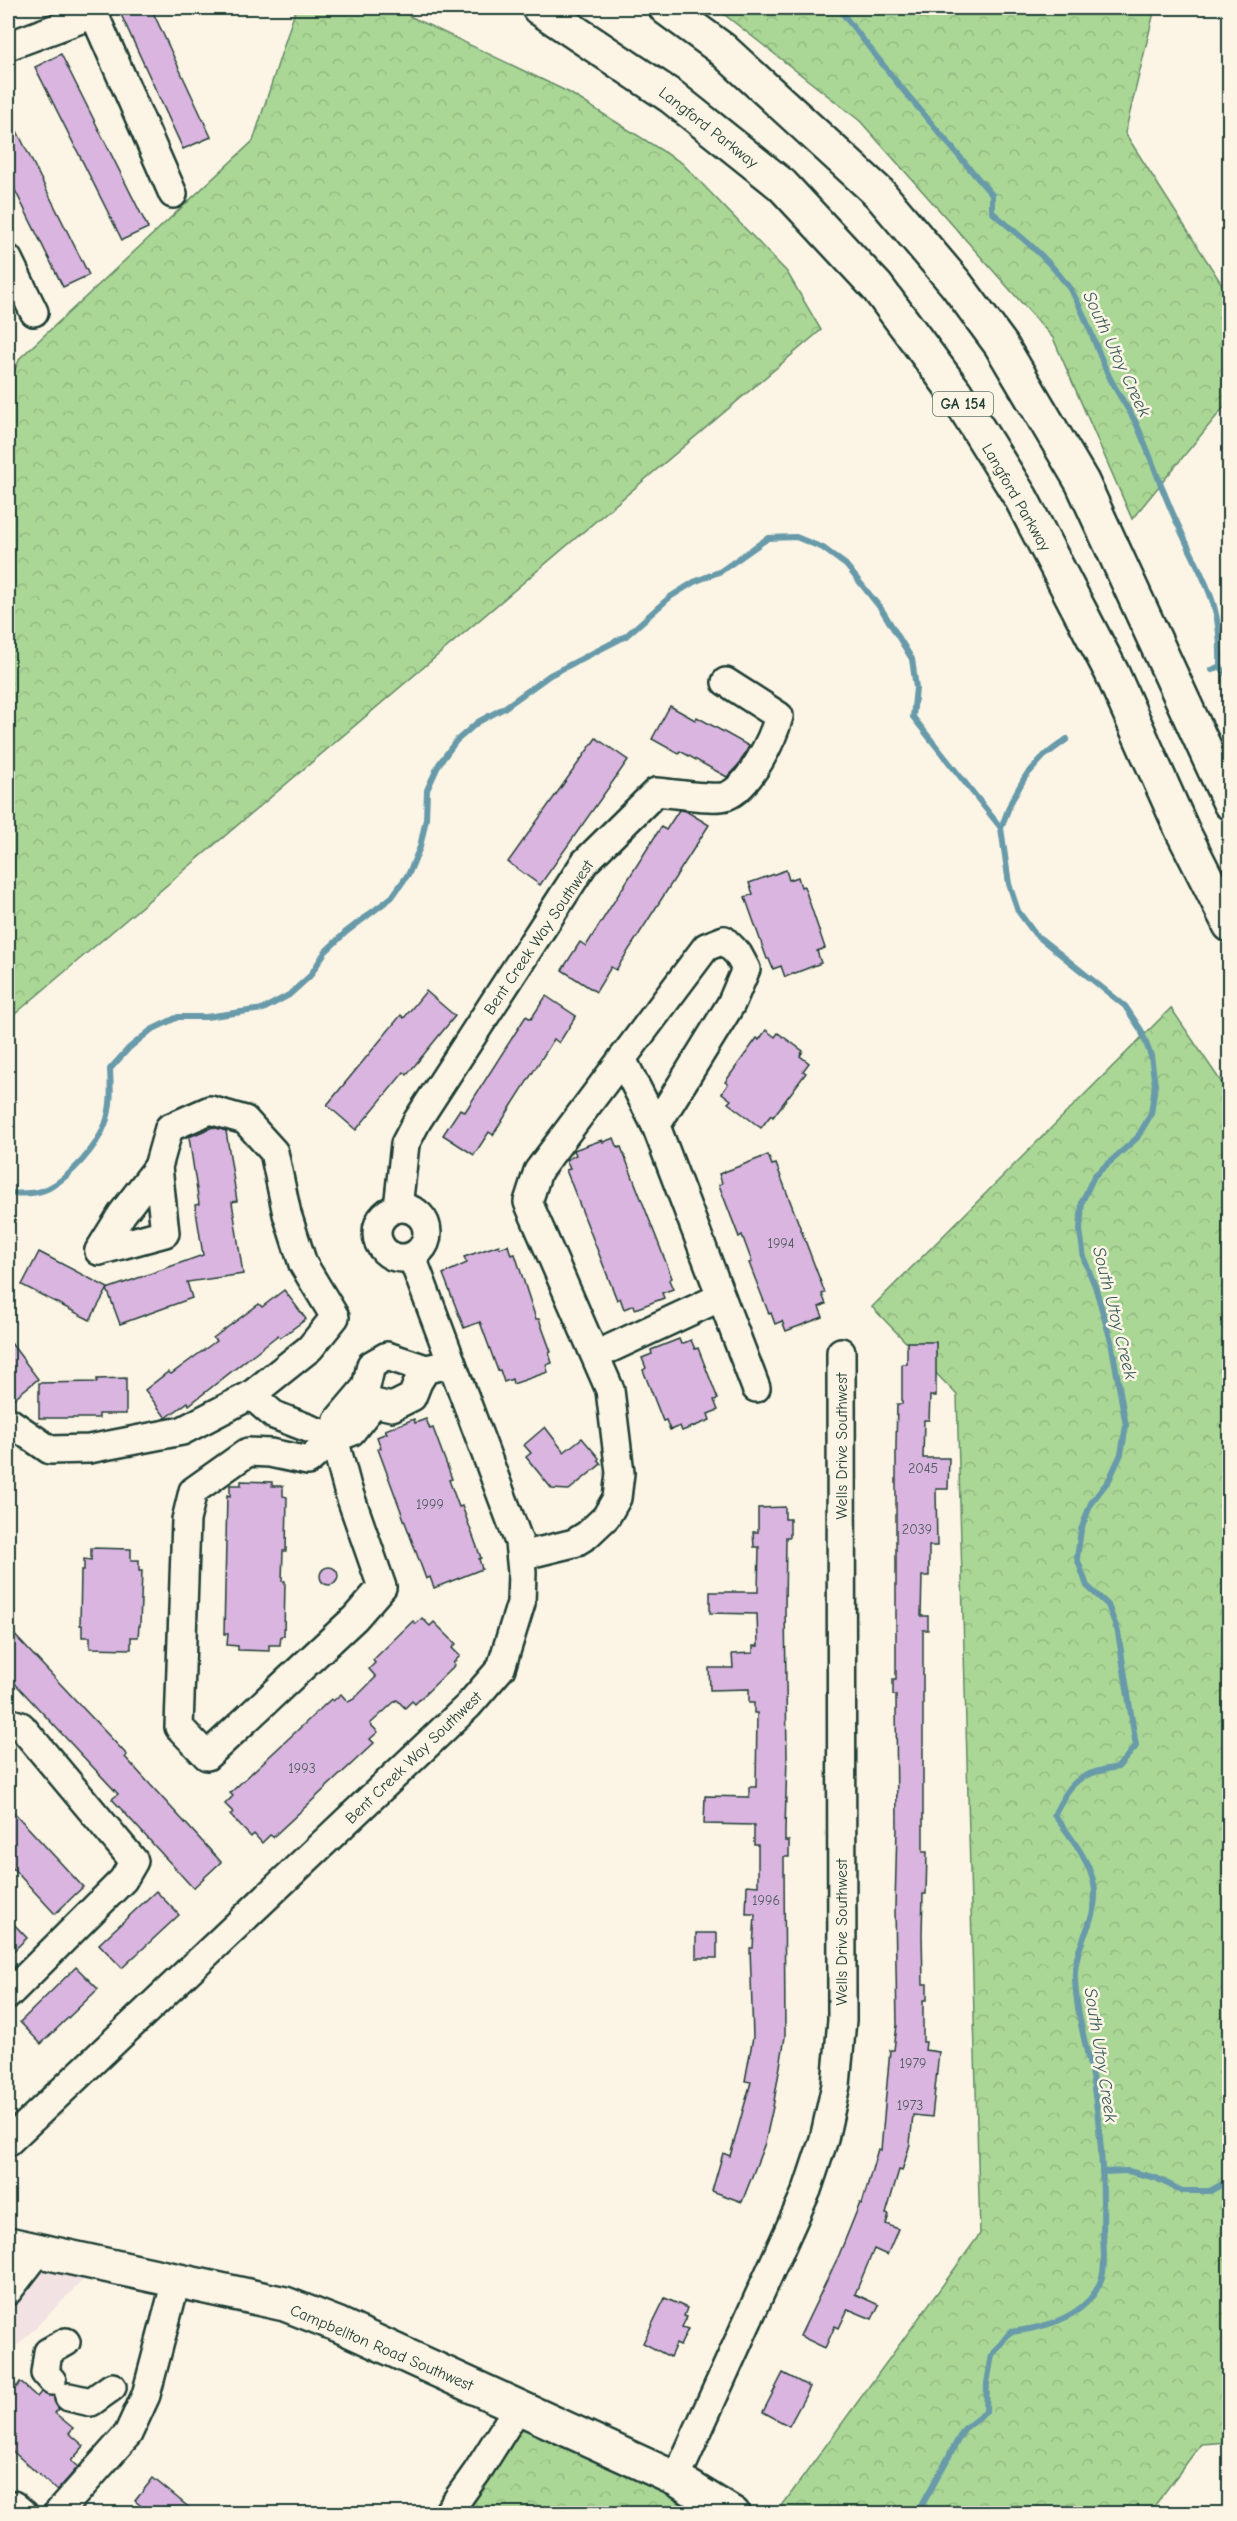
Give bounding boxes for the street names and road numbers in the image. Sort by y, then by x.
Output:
street label: Langford Parkway [655,83,762,173]
road number: GA 154 [933,392,993,416]
street label: Langford Parkway [978,441,1055,555]
street label: Bent Creek Way Southwest [480,857,598,1018]
street label: Wells Drive Southwest [833,1372,851,1519]
street label: Bent Creek Way Southwest [342,1688,486,1828]
street label: Wells Drive Southwest [833,1858,851,2005]
street label: Campbellton Road Southwest [287,2301,476,2395]

